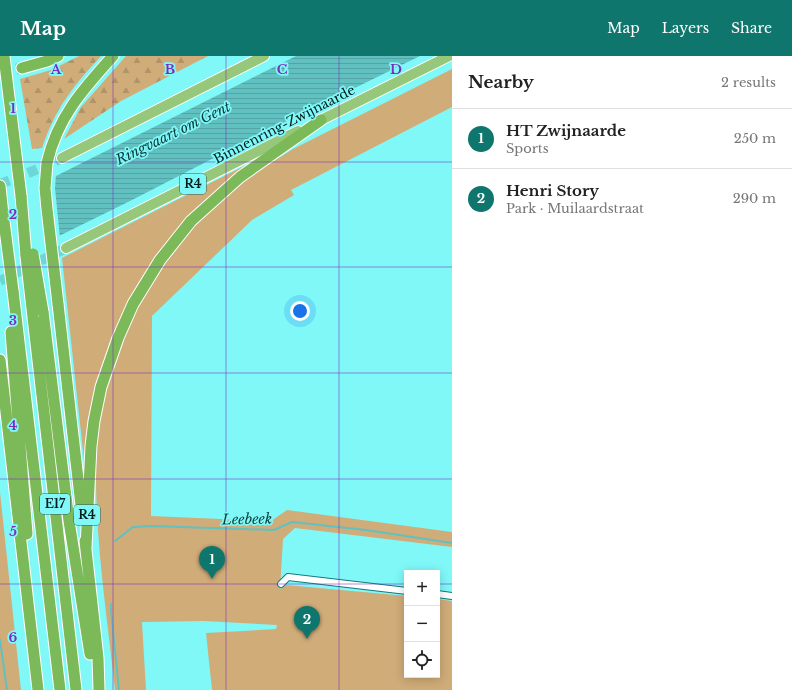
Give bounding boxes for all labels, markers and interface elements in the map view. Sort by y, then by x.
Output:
text: Map [20,17,66,40]
text: Map [607,19,640,37]
text: Layers [662,19,709,37]
text: Share [731,19,772,37]
text: A [50,61,62,78]
text: B [165,61,175,78]
text: C [277,61,288,78]
text: D [390,61,402,78]
text: Nearby [468,72,534,93]
text: 2 results [721,74,776,91]
street label: Binnenring-Zwijnaarde [211,81,358,168]
water label: Ringvaart om Gent [112,97,234,169]
text: 1 [10,100,16,117]
text: HT Zwijnaarde [506,121,626,140]
text: 1 [478,130,484,147]
text: 250 m [734,130,776,147]
text: Sports [506,140,549,157]
road number: R4 [180,174,206,194]
text: Henri Story [506,181,599,200]
text: 2 [477,190,485,207]
text: 290 m [733,190,776,207]
text: Park · Muilaardstraat [506,200,644,217]
text: 2 [9,206,17,223]
your location [290,301,310,321]
text: 3 [9,312,17,329]
text: 4 [9,417,18,434]
road number: E17 [40,494,70,514]
road number: R4 [74,505,100,525]
water label: Leebeek [221,510,272,528]
text: 5 [9,523,17,540]
pin: 1 [199,546,225,579]
map controls [404,570,440,678]
button: + [404,570,440,606]
pin: 2 [294,606,320,639]
button: − [404,606,440,642]
text: 6 [9,629,18,646]
button: locate [404,642,440,678]

